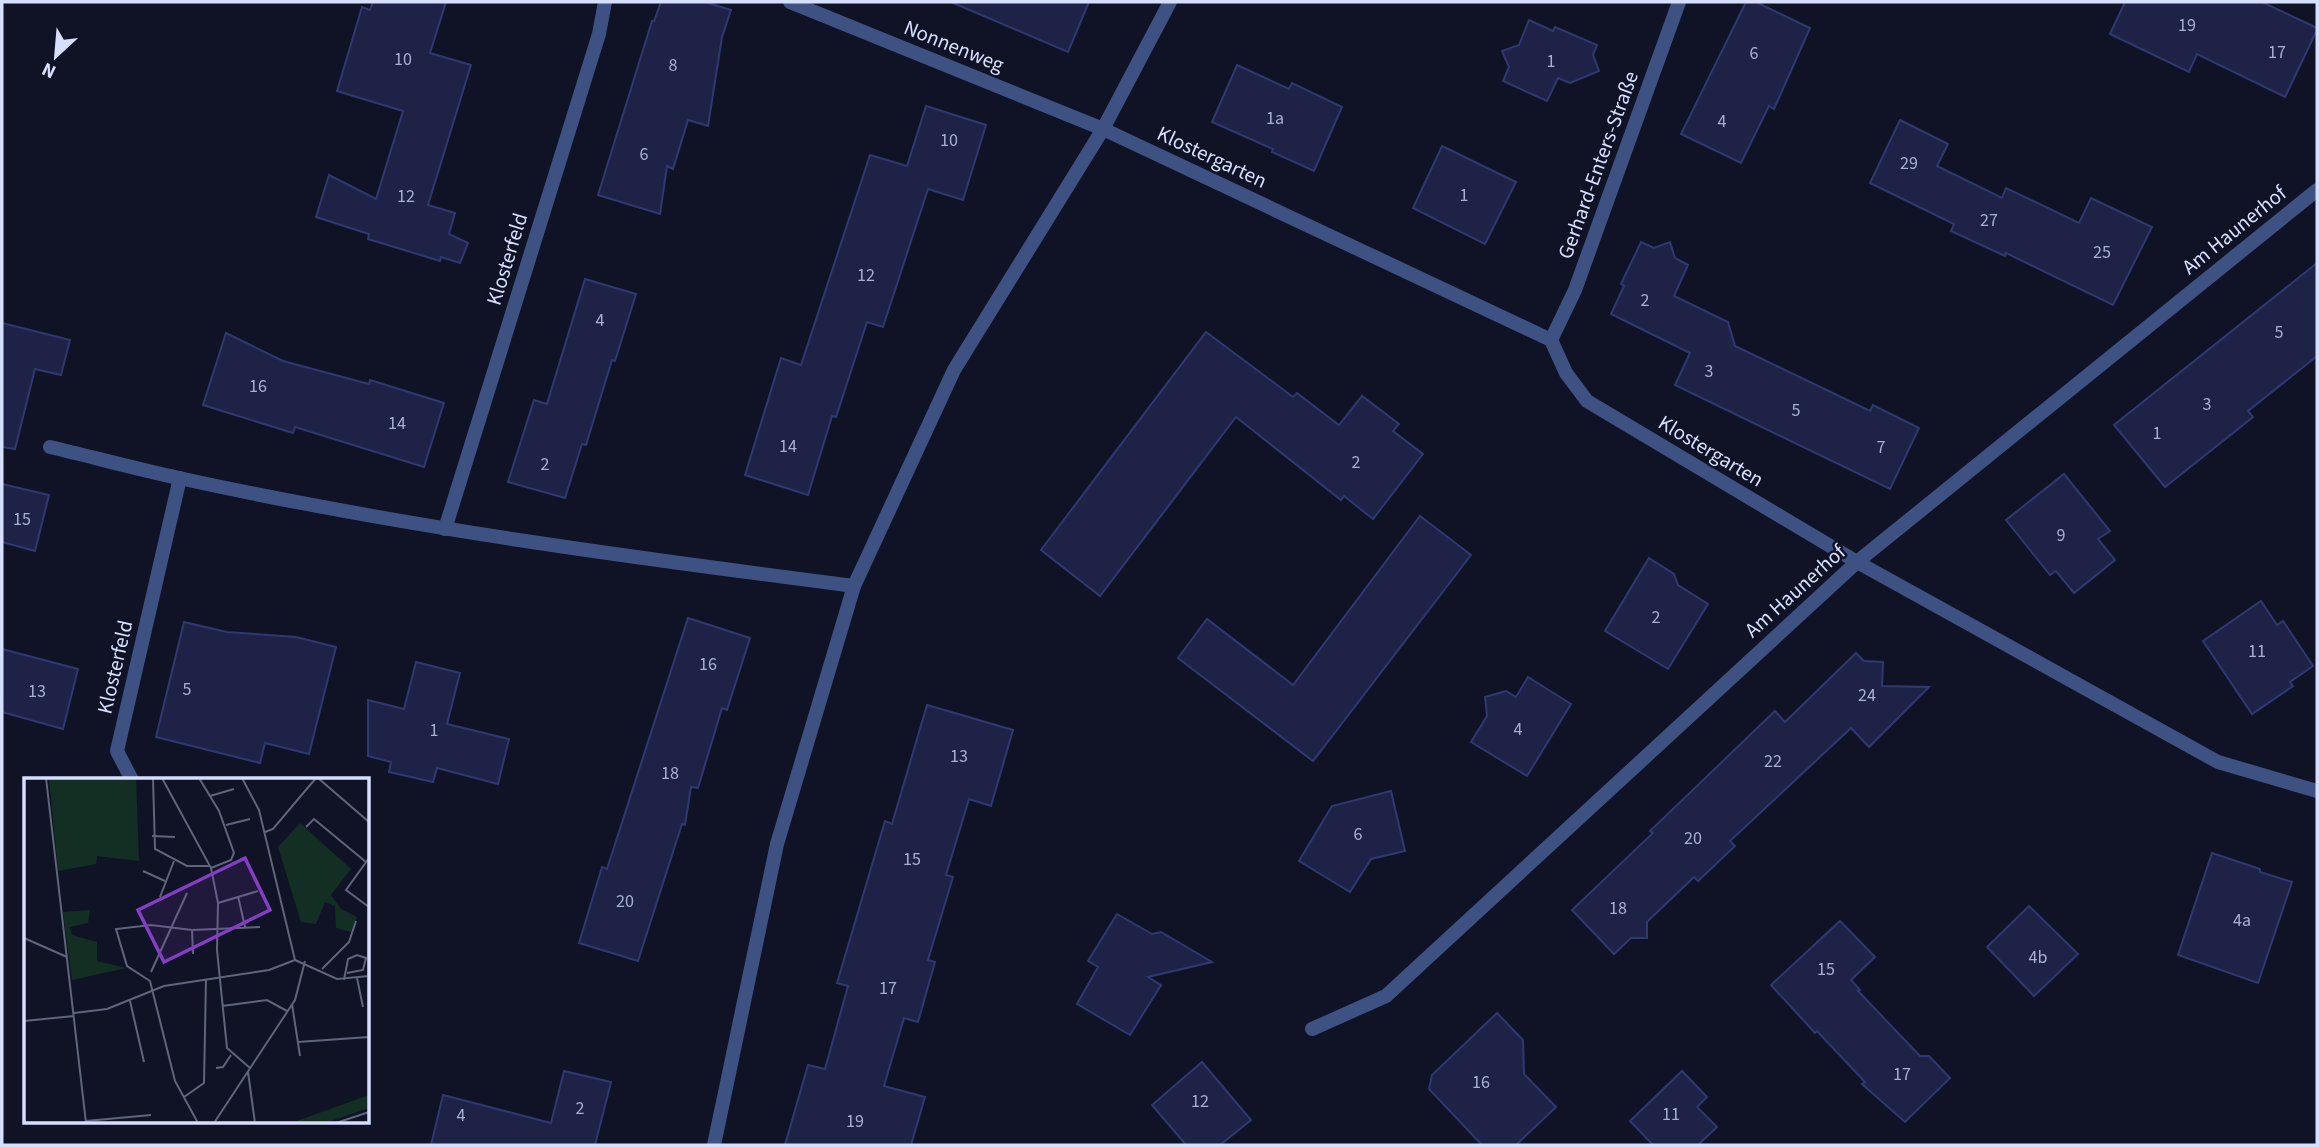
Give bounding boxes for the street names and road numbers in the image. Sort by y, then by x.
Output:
street label: Nonnenweg [899,12,1009,80]
street label: Gerhard-Enters-Straße [1550,67,1646,263]
street label: Klostergarten [1152,118,1272,196]
street label: Am Haunerhof [2175,178,2293,282]
street label: Klosterfeld [479,209,535,309]
street label: Klostergarten [1653,408,1769,494]
street label: Am Haunerhof [1738,537,1853,645]
street label: Klosterfeld [90,617,140,717]

